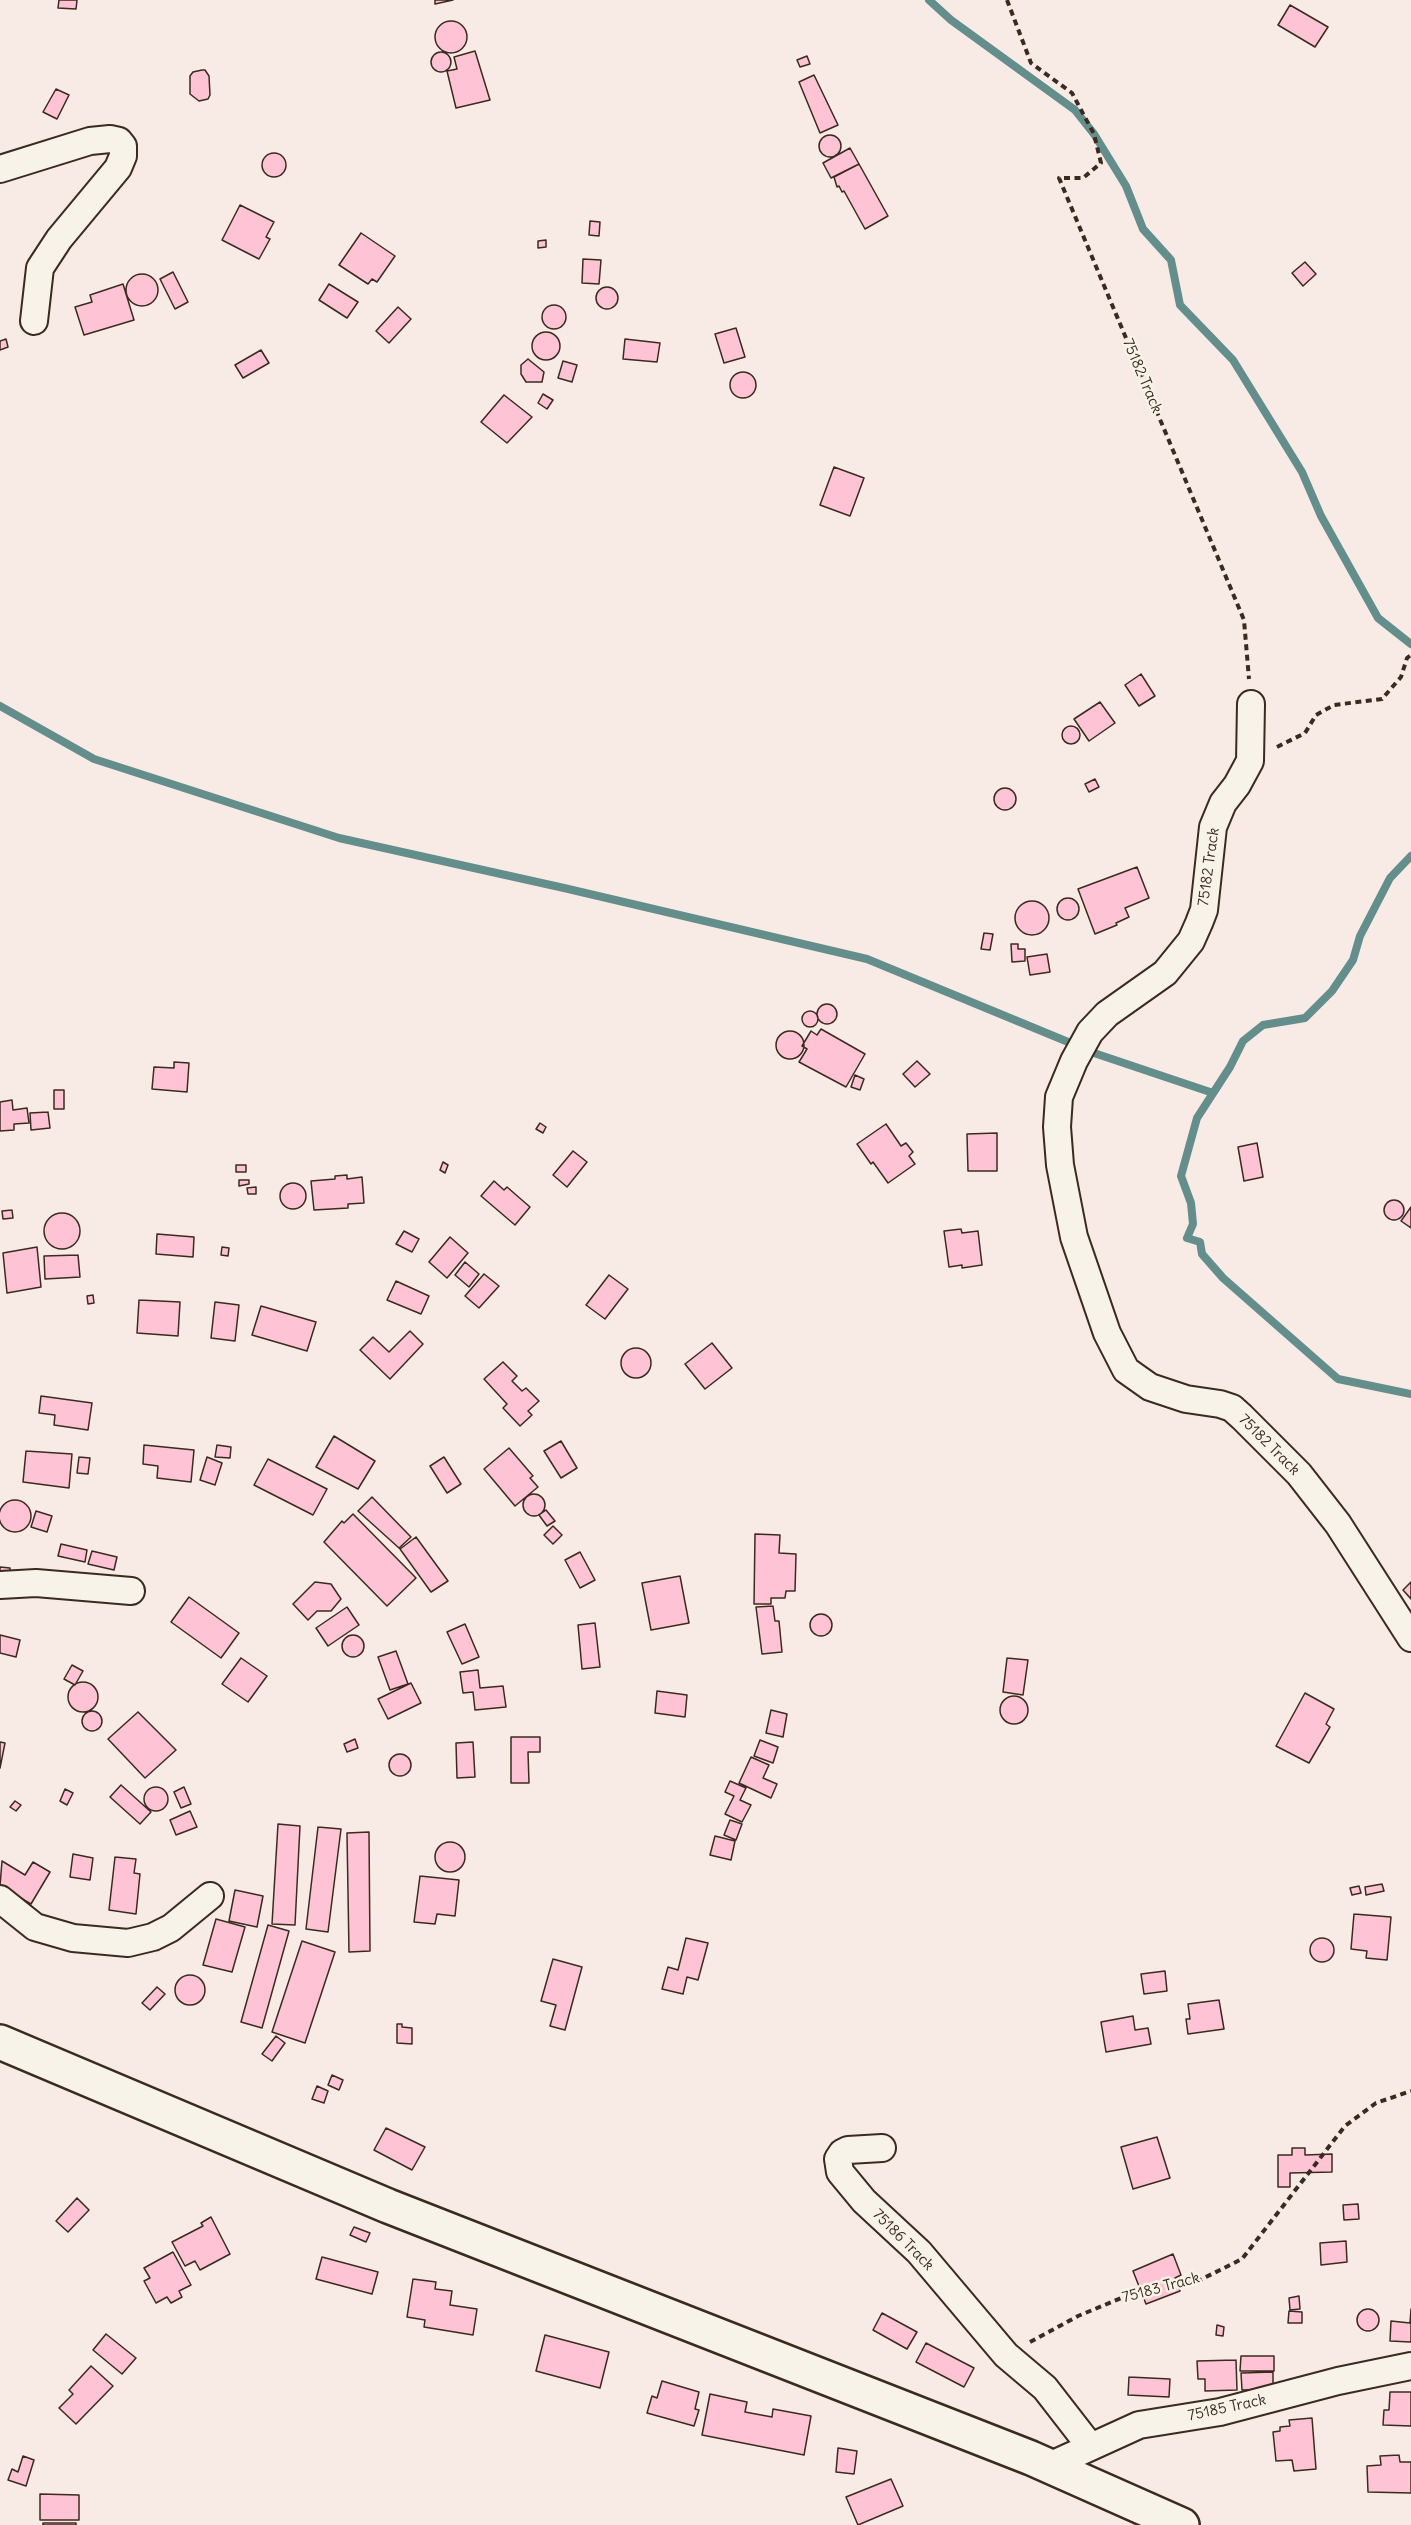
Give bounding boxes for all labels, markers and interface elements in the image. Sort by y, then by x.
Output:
street label: 75182 Track [1118,336,1166,416]
street label: 75182 Track [1195,827,1223,907]
street label: 75182 Track [1235,1411,1303,1479]
street label: 75186 Track [869,2206,937,2274]
street label: 75183 Track [1120,2269,1202,2307]
street label: 75185 Track [1186,2391,1268,2425]

